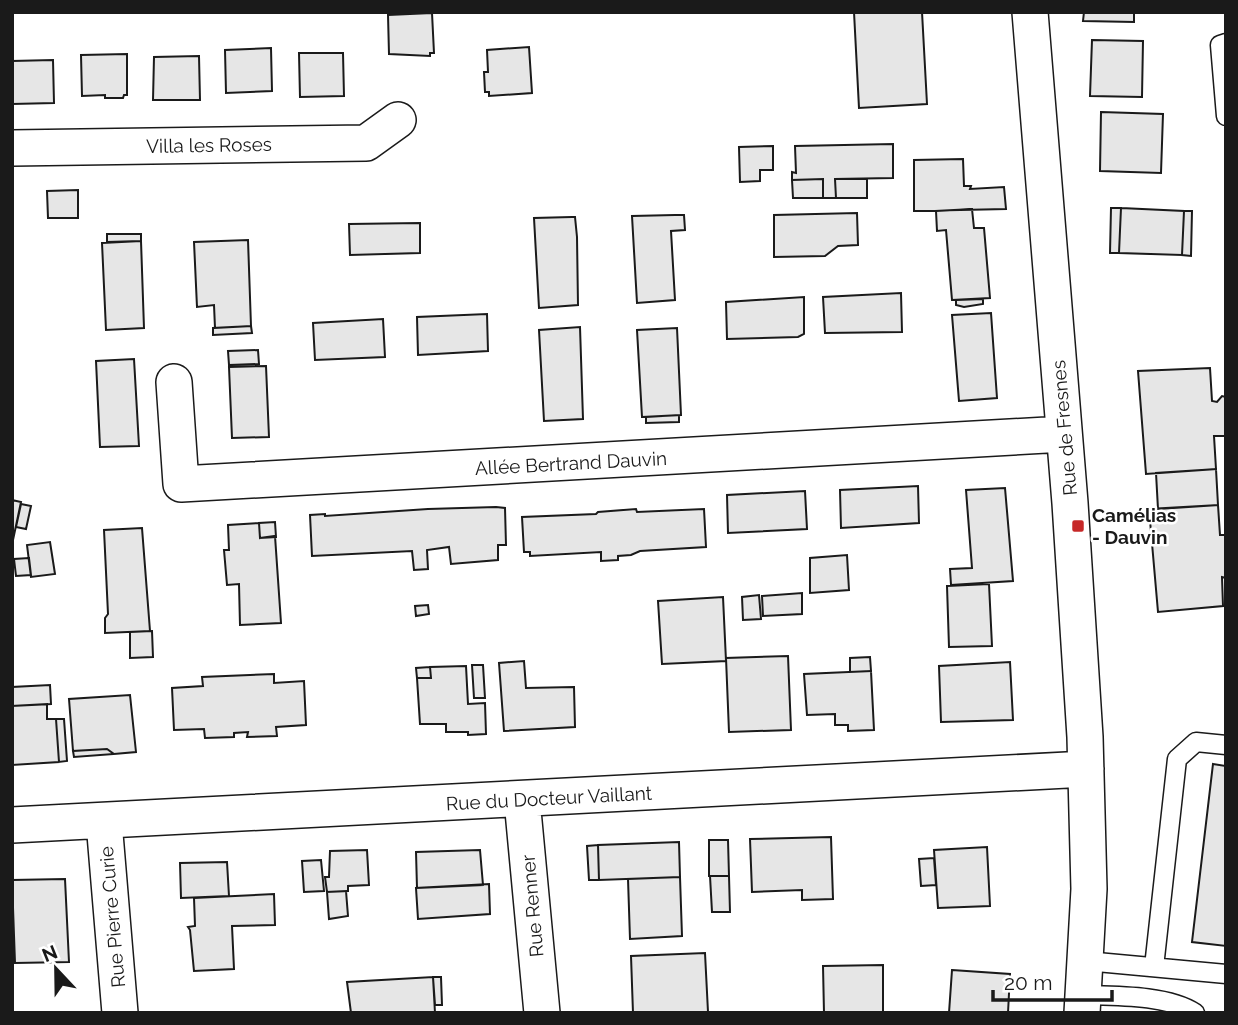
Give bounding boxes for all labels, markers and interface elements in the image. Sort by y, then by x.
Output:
street label: Villa les Roses [146,133,272,157]
street label: Rue de Fresnes [1047,359,1081,497]
street label: Allée Bertrand Dauvin [474,447,668,479]
place label: Camélias - Dauvin [1092,504,1176,548]
marker: Camélias - Dauvin [1070,518,1086,534]
street label: Rue du Docteur Vaillant [445,782,653,814]
street label: Rue Pierre Curie [95,845,129,989]
street label: Rue Renner [517,854,547,958]
north arrow [21,934,91,1004]
text: N [39,940,60,966]
scale bar [993,958,1112,1002]
text: 20 m [1004,970,1052,995]

